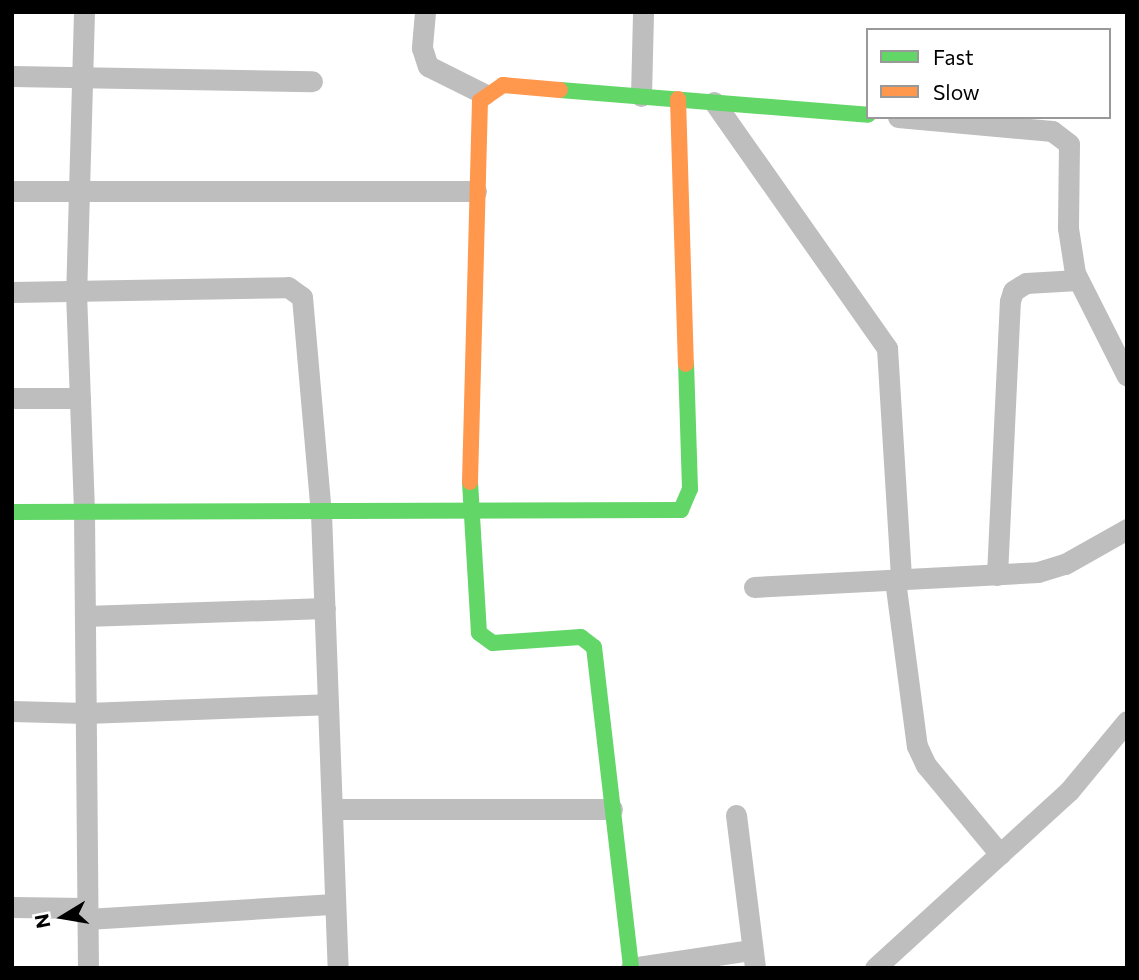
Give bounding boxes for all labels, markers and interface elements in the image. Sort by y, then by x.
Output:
legend [866,28,1111,119]
text: Fast [933,44,974,69]
text: Slow [933,79,980,104]
north arrow [28,882,98,952]
text: N [29,912,55,930]

